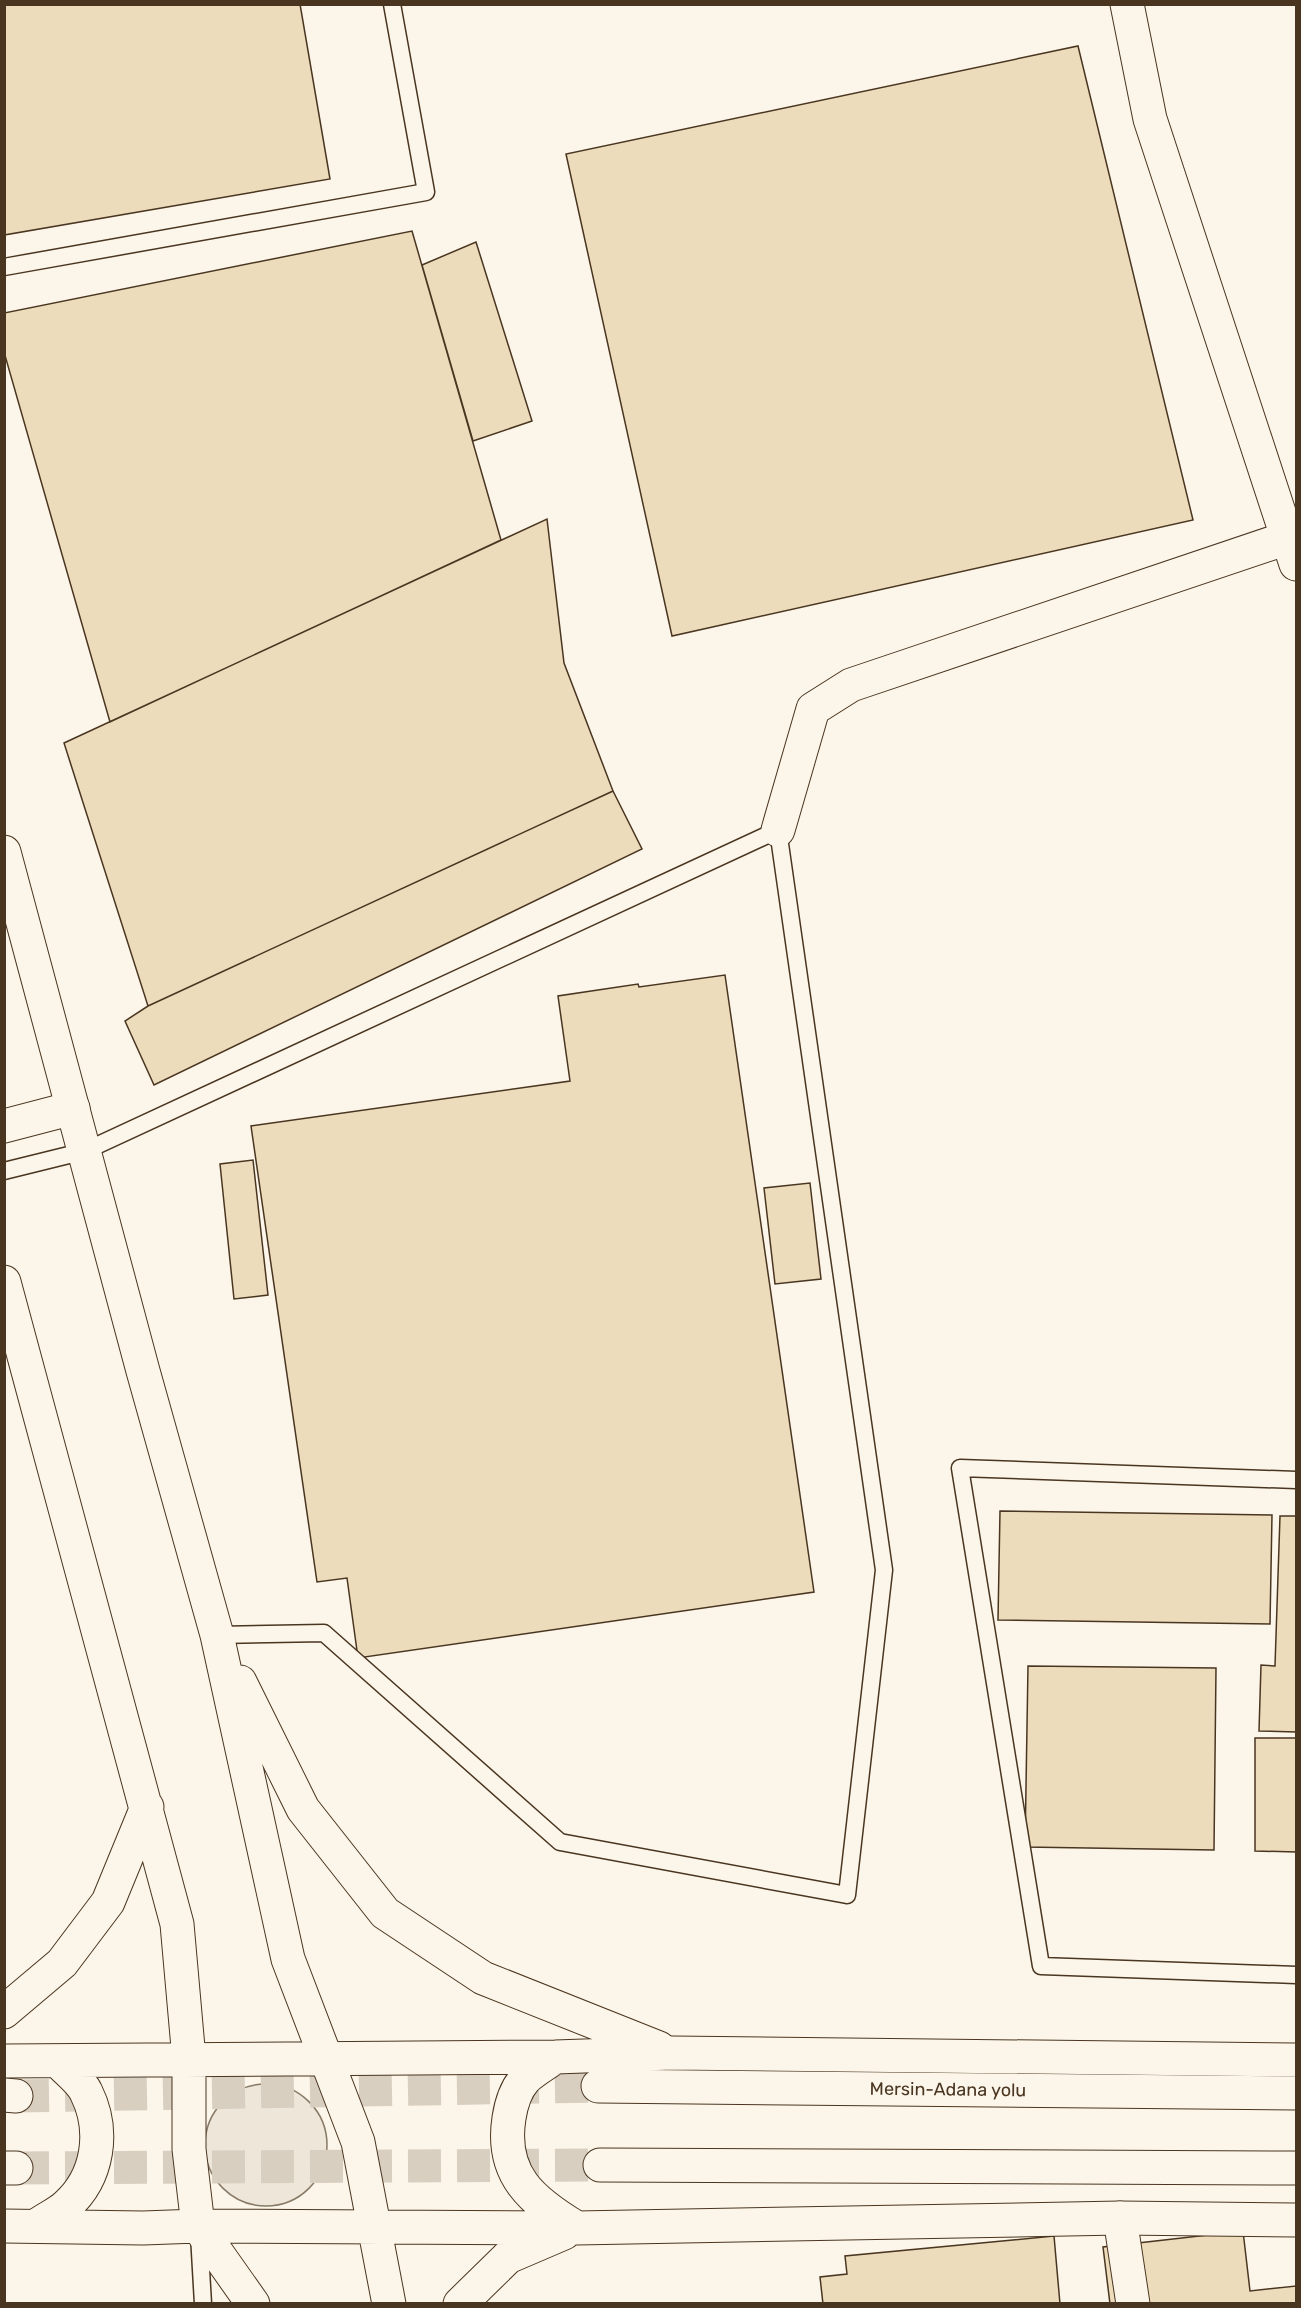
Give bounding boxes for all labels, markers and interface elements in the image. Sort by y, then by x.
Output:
street label: Mersin-Adana yolu [870,2078,1026,2101]

